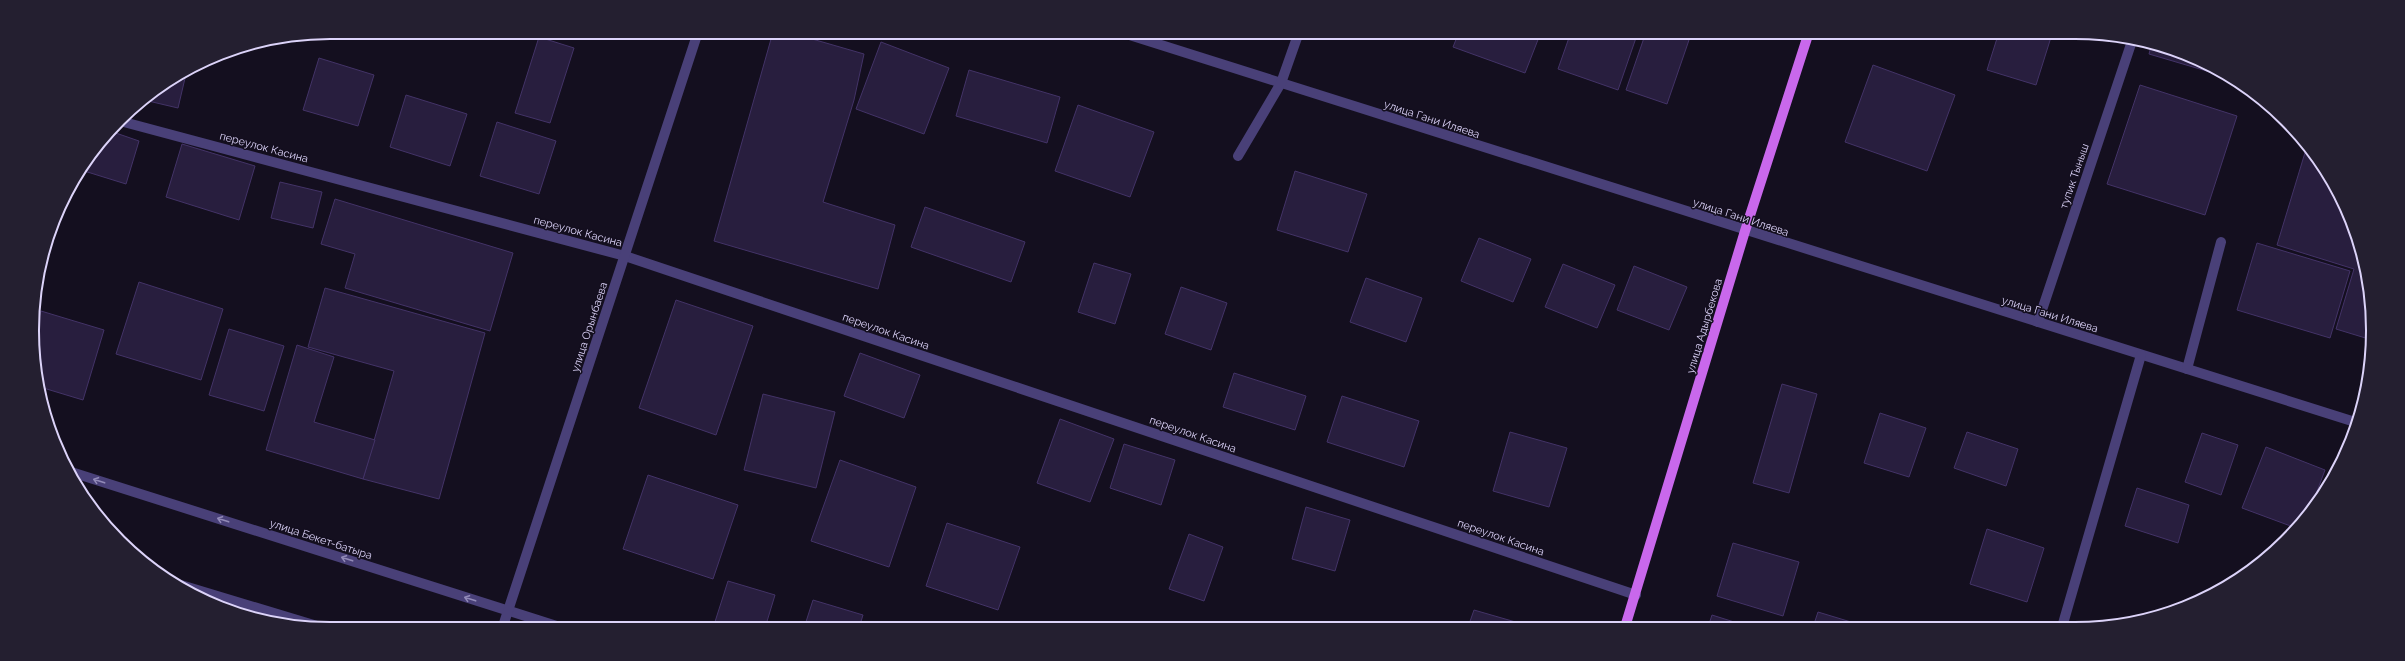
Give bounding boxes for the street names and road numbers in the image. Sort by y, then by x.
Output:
street label: улица Гани Иляева [1382,98,1481,141]
street label: переулок Касина [218,129,310,166]
street label: тупик Тыныш [2057,142,2092,210]
street label: улица Гани Иляева [1691,196,1790,239]
street label: переулок Касина [532,213,624,250]
street label: улица Адырбекова [1684,277,1725,375]
street label: улица Орынбаева [569,281,610,374]
street label: улица Гани Иляева [2000,294,2100,335]
street label: переулок Касина [841,311,931,352]
street label: переулок Касина [1148,414,1238,455]
street label: улица Бекет-батыра [268,517,374,562]
street label: переулок Касина [1456,517,1546,558]

